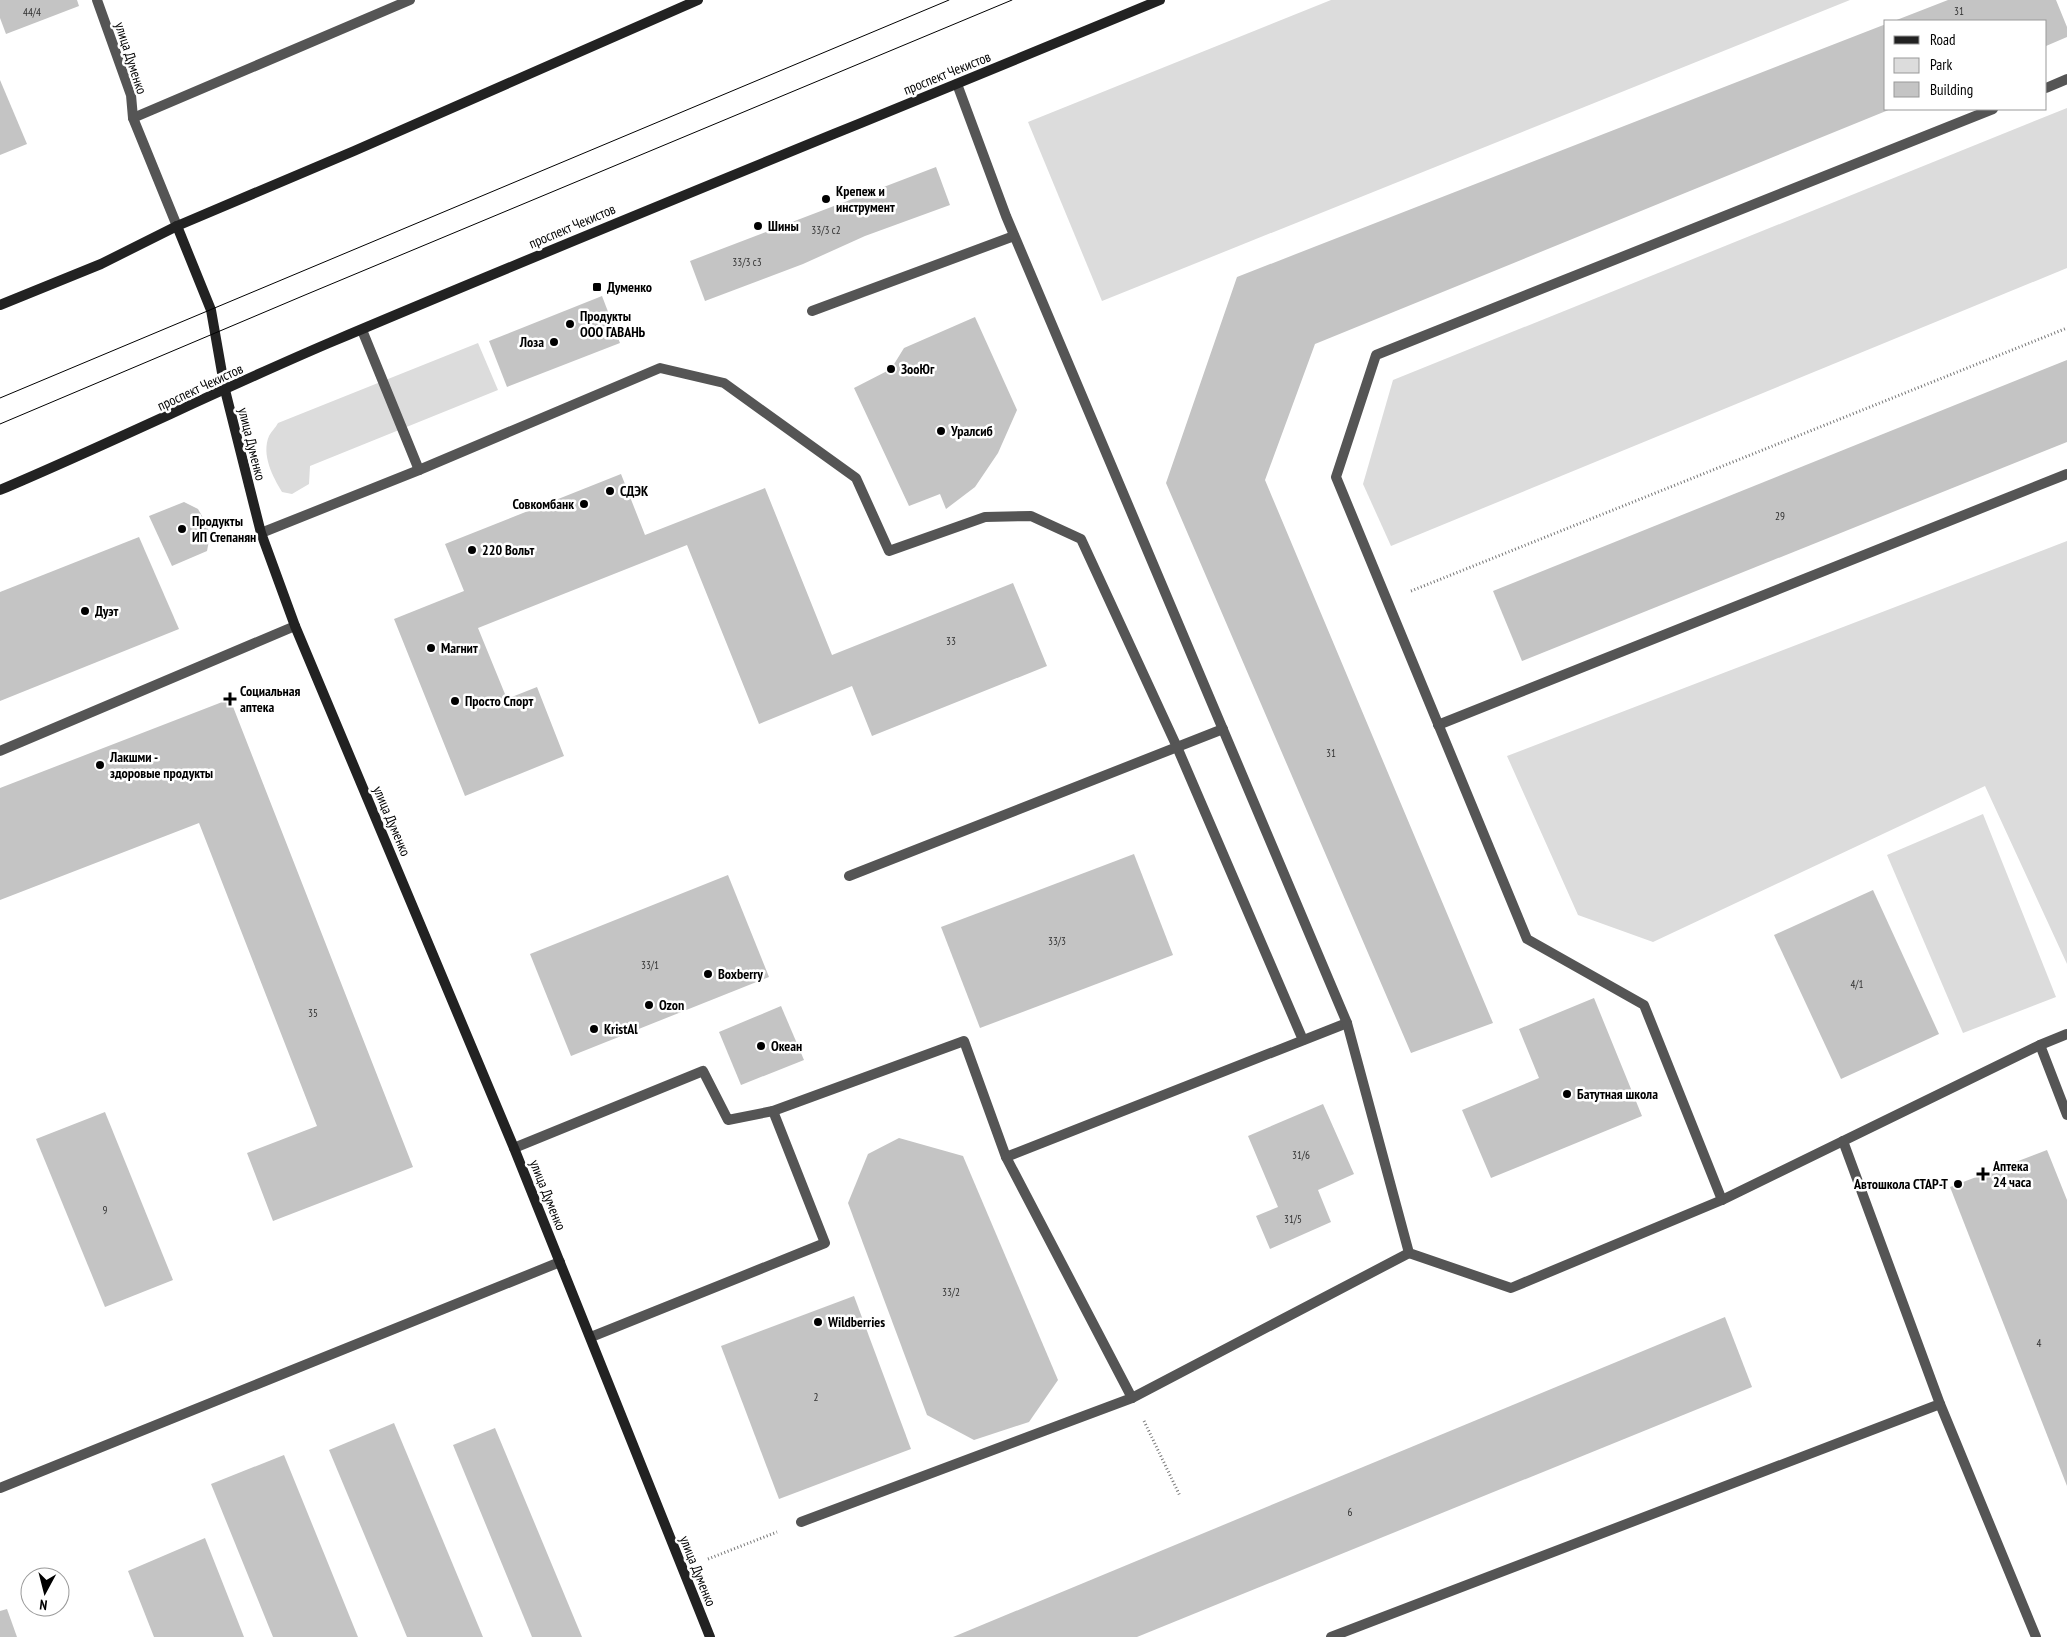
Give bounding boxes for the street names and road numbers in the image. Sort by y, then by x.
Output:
street label: улица Думенко [111,20,151,96]
street label: проспект Чекистов [901,47,994,99]
street label: проспект Чекистов [526,200,618,252]
street label: проспект Чекистов [154,359,246,415]
street label: улица Думенко [234,406,270,482]
street label: улица Думенко [369,783,415,859]
street label: улица Думенко [526,1157,570,1233]
street label: улица Думенко [676,1533,720,1609]

